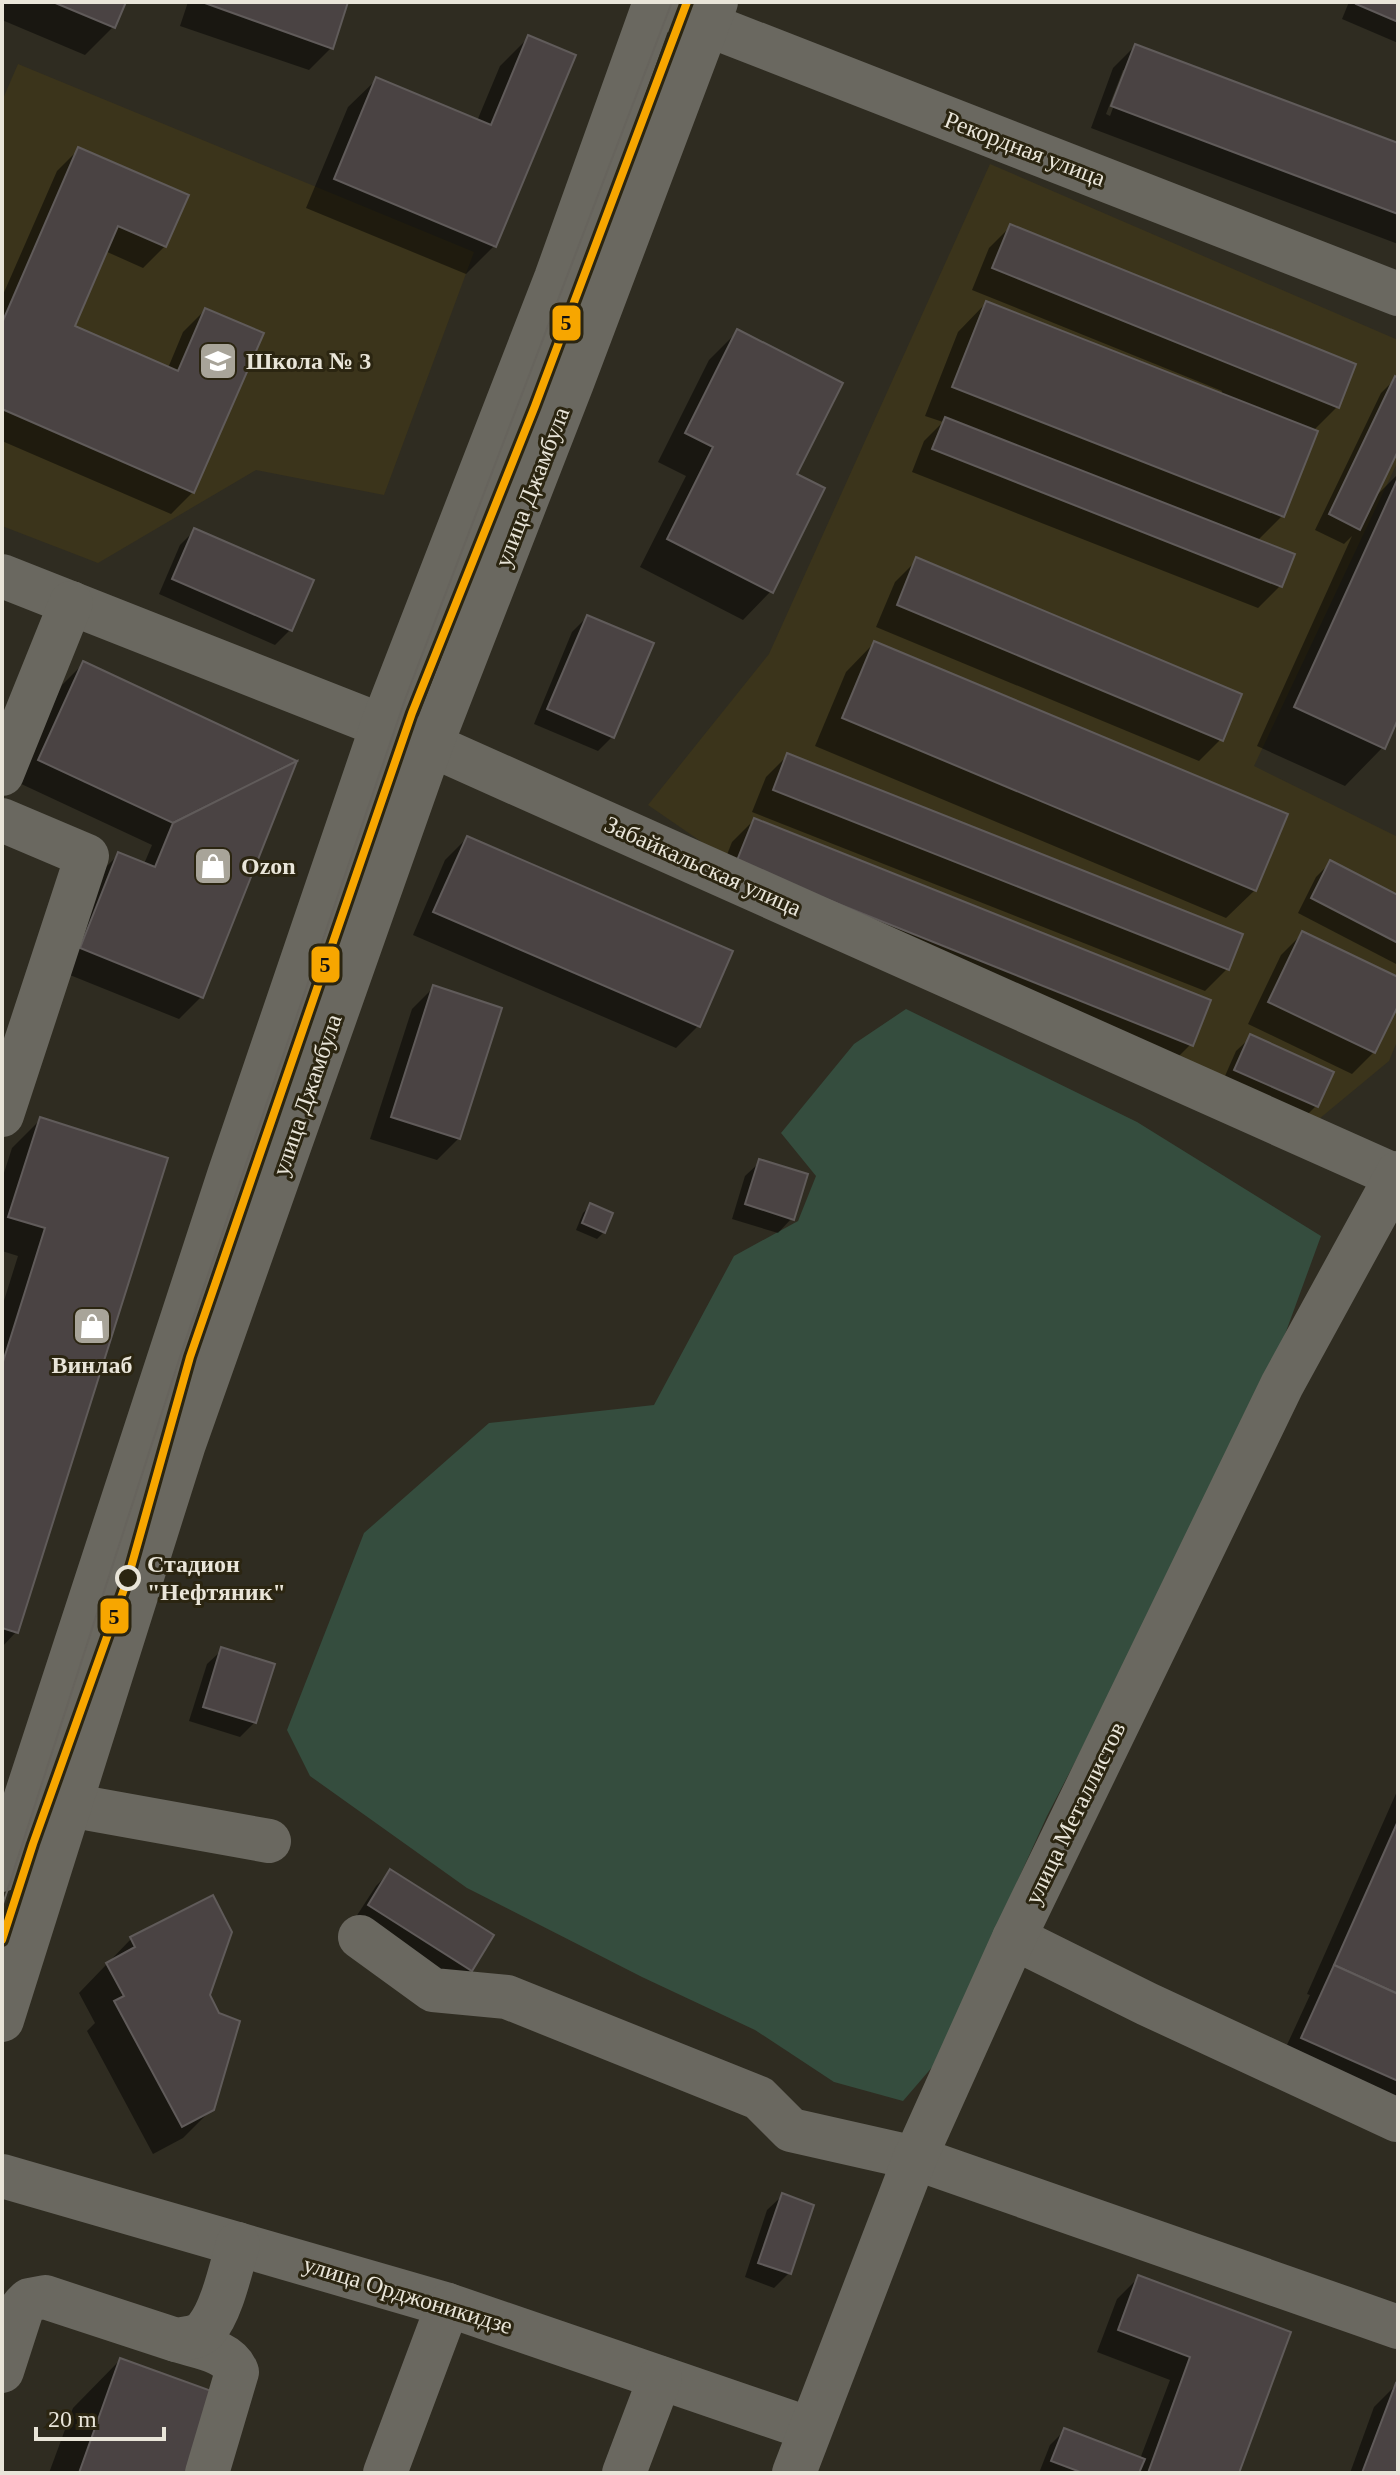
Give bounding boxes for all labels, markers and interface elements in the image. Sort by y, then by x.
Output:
street label: Рекордная улица [941,106,1109,192]
line badge: 5 [551,304,582,342]
text: 5 [561,310,572,335]
school or university icon: Школа № 3 [197,340,239,382]
place label: Школа № 3 [246,348,371,374]
street label: улица Джамбула [490,403,575,571]
street label: Забайкальская улица [601,811,806,921]
shop icon: Ozon [192,845,234,887]
place label: Ozon [241,853,296,879]
line badge: 5 [310,945,341,984]
text: 5 [320,952,331,977]
street label: улица Джамбула [267,1011,347,1179]
shop icon: Винлаб [71,1305,113,1347]
place label: Винлаб [51,1352,133,1378]
place label: Стадион "Нефтяник" [147,1551,286,1605]
marker: Стадион "Нефтяник" [116,1566,140,1590]
line badge: 5 [99,1597,130,1635]
text: 5 [109,1604,120,1629]
street label: улица Металлистов [1020,1718,1130,1908]
street label: улица Орджоникидзе [300,2251,516,2339]
scale bar [36,2391,164,2441]
text: 20 m [48,2406,97,2432]

